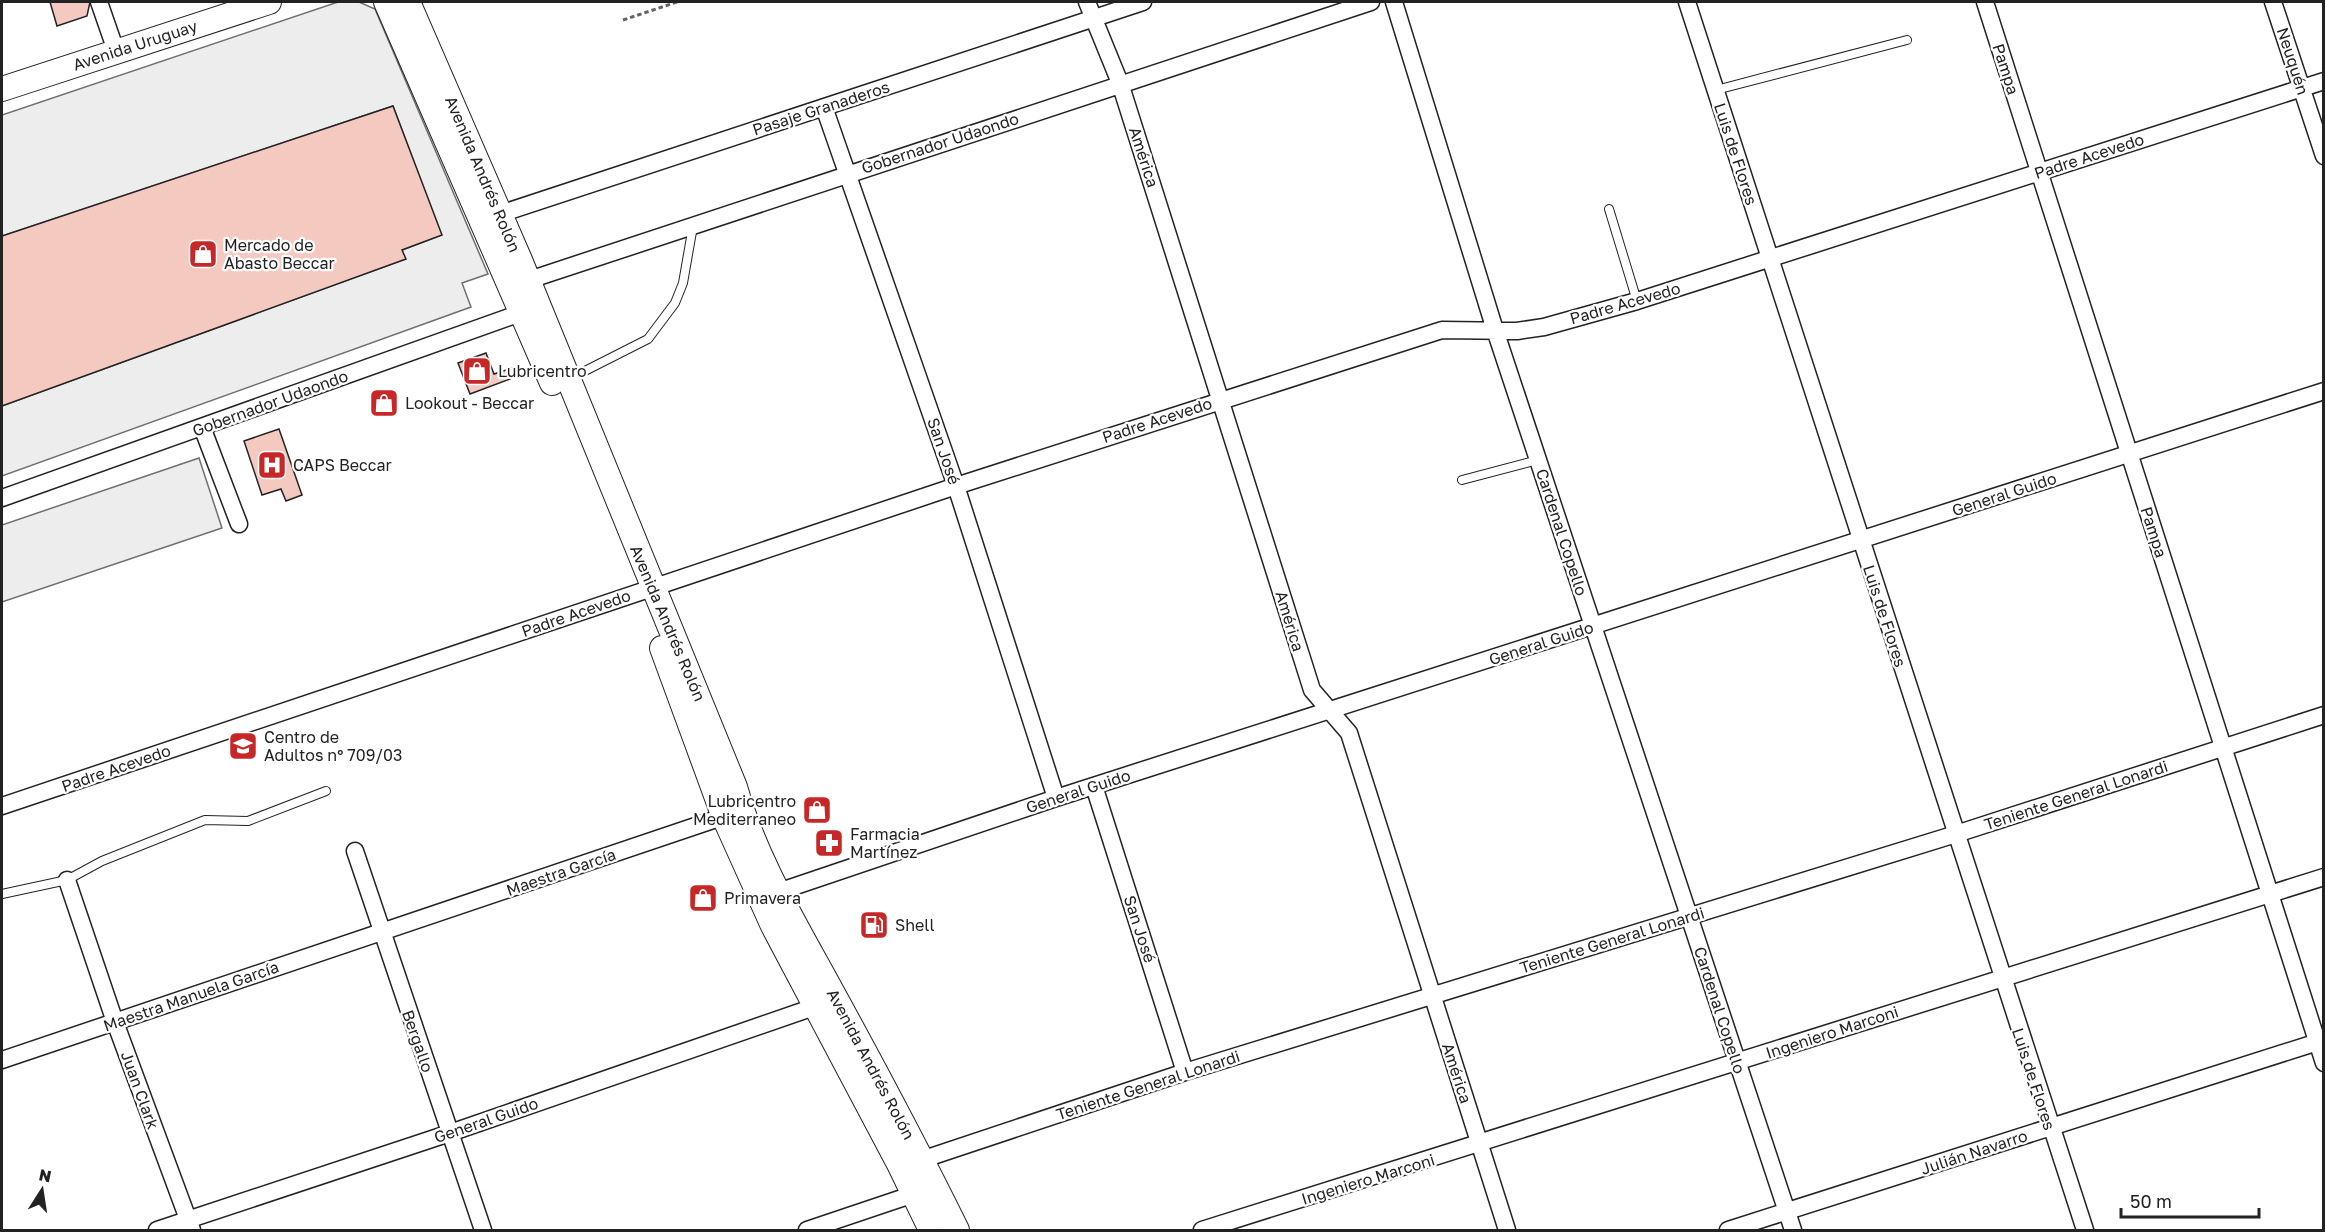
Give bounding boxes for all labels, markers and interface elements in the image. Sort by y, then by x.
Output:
street label: Avenida Uruguay [70,15,200,75]
street label: Neuquén [2273,25,2313,97]
street label: Pampa [1988,41,2024,97]
street label: Pasaje Granaderos [750,76,892,140]
street label: Avenida Andrés Rolón [441,93,525,255]
street label: Luis de Flores [1710,100,1762,208]
street label: Gobernador Udaondo [859,108,1021,178]
street label: América [1125,124,1163,190]
street label: Padre Acevedo [2032,129,2146,183]
place label: Mercado de Abasto Beccar [224,235,335,273]
shop icon: Mercado de Abasto Beccar [187,238,219,270]
street label: Padre Acevedo [1567,278,1683,328]
shop icon: Lubricentro [461,355,493,387]
place label: Lubricentro [498,361,587,381]
street label: Gobernador Udaondo [189,366,351,440]
shop icon: Lookout - Beccar [368,387,400,419]
place label: Lookout - Beccar [405,393,534,413]
street label: Padre Acevedo [1100,393,1214,447]
street label: San José [923,415,965,487]
hospital icon: CAPS Beccar [256,449,288,481]
place label: CAPS Beccar [293,455,392,475]
street label: Cardenal Copello [1532,466,1592,598]
street label: General Guido [1949,468,2059,520]
street label: Pampa [2136,504,2172,560]
street label: Avenida Andrés Rolón [626,542,710,704]
street label: Luis de Flores [1859,562,1911,670]
street label: Padre Acevedo [519,585,633,641]
street label: América [1271,588,1309,654]
street label: General Guido [1486,617,1596,669]
place label: Centro de Adultos nº 709/03 [264,727,402,765]
school or university icon: Centro de Adultos nº 709/03 [227,730,259,762]
street label: Padre Acevedo [59,740,173,796]
street label: Teniente General Lonardi [1982,756,2170,834]
street label: General Guido [1023,765,1133,817]
place label: Lubricentro Mediterraneo [693,791,796,829]
shop icon: Lubricentro Mediterraneo [801,794,833,826]
place label: Farmacia Martínez [850,824,920,862]
pharmacy icon: Farmacia Martínez [813,827,845,859]
street label: Maestra García [504,844,618,900]
shop icon: Primavera [687,882,719,914]
place label: Primavera [724,888,801,908]
street label: San José [1120,893,1160,965]
street label: Teniente General Lonardi [1517,902,1707,978]
fuel station icon: Shell [858,909,890,941]
place label: Shell [895,915,935,935]
street label: Cardenal Copello [1690,944,1750,1076]
street label: Maestra Manuela García [101,957,281,1035]
street label: Avenida Andrés Rolón [823,985,919,1143]
street label: Ingeniero Marconi [1763,1001,1901,1063]
street label: Bergallo [398,1007,438,1075]
street label: Luis de Flores [2008,1025,2060,1133]
street label: América [1438,1040,1476,1106]
street label: Teniente General Lonardi [1054,1046,1242,1124]
street label: Juan Clark [117,1048,163,1132]
street label: General Guido [431,1093,541,1147]
street label: Julián Navarro [1918,1125,2030,1179]
street label: Ingeniero Marconi [1299,1149,1437,1209]
north arrow [12,1160,72,1220]
text: N [37,1164,53,1186]
scale bar [2121,1181,2259,1219]
text: 50 m [2130,1190,2172,1212]

